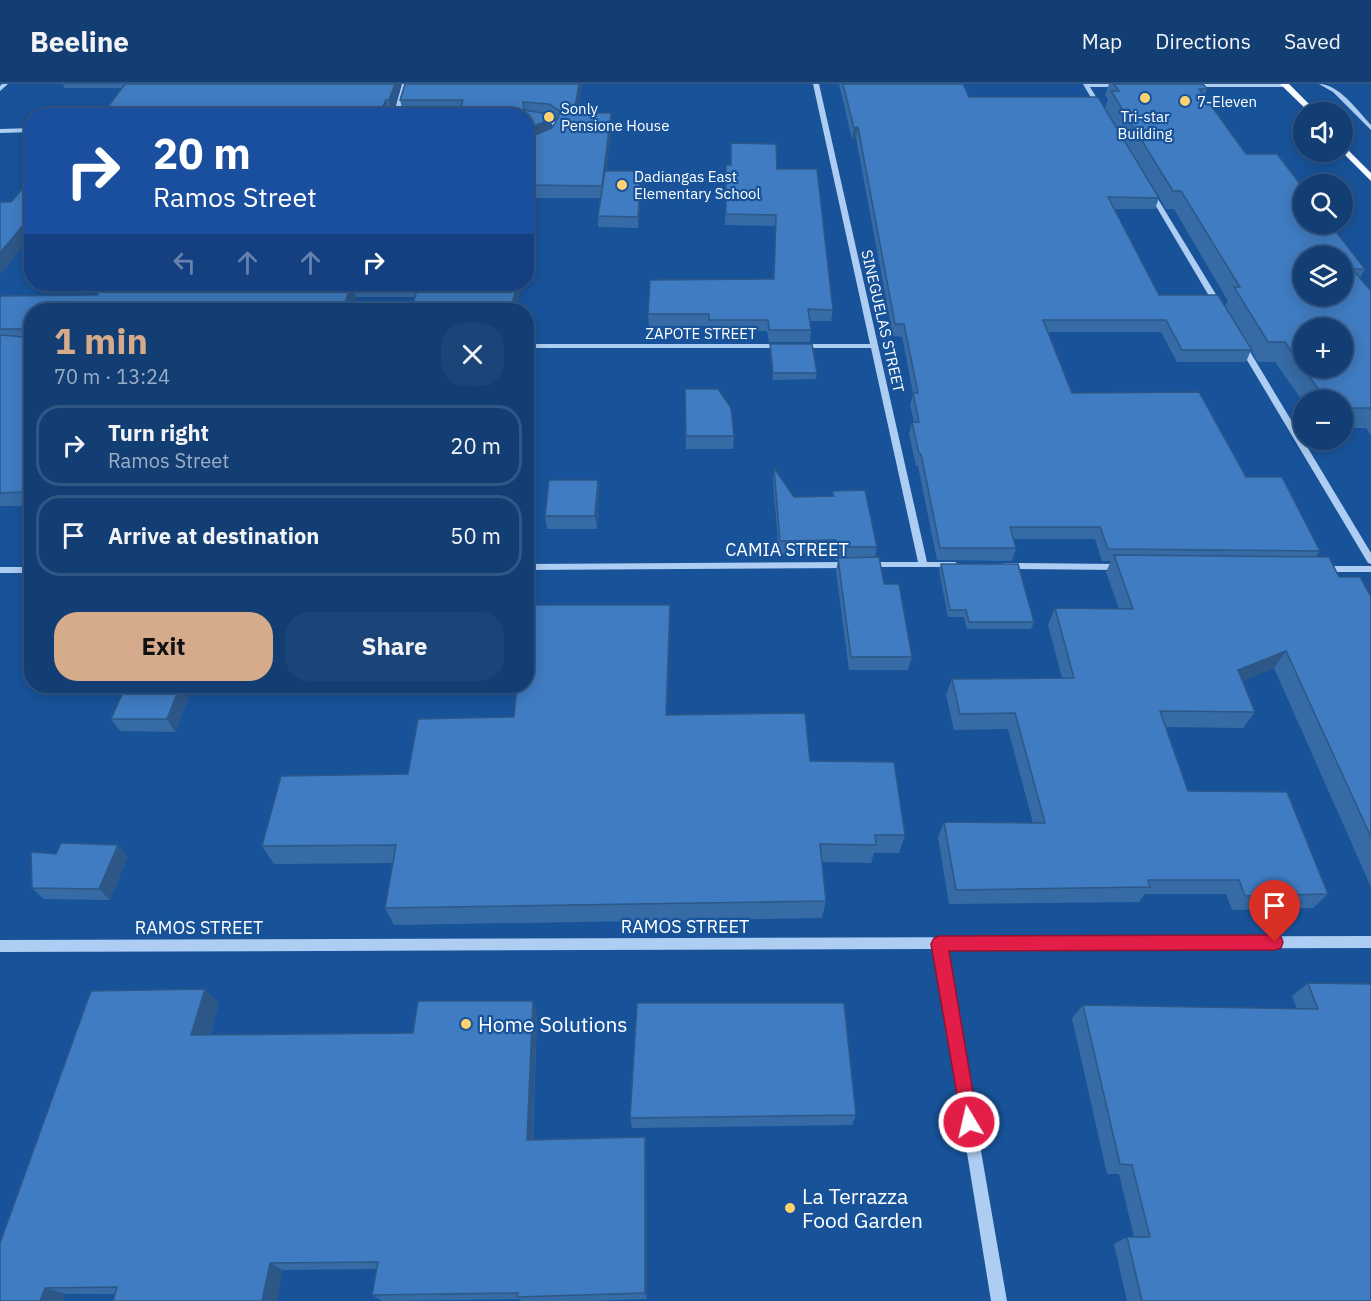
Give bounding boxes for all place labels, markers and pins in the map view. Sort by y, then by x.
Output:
marker: Tri-star Building [1138,91,1152,105]
place label: 7-Eleven [1197,92,1257,111]
marker: 7-Eleven [1178,94,1192,108]
place label: Sonly Pensione House [561,99,669,135]
place label: Tri-star Building [1117,107,1173,143]
marker: Sonly Pensione House [542,110,556,124]
place label: Dadiangas East Elementary School [634,167,761,203]
marker: Dadiangas East Elementary School [615,178,629,192]
pin [1249,880,1300,942]
place label: Home Solutions [478,1010,628,1038]
marker: Home Solutions [459,1017,473,1031]
place label: La Terrazza Food Garden [802,1182,923,1234]
marker: La Terrazza Food Garden [783,1201,797,1215]

